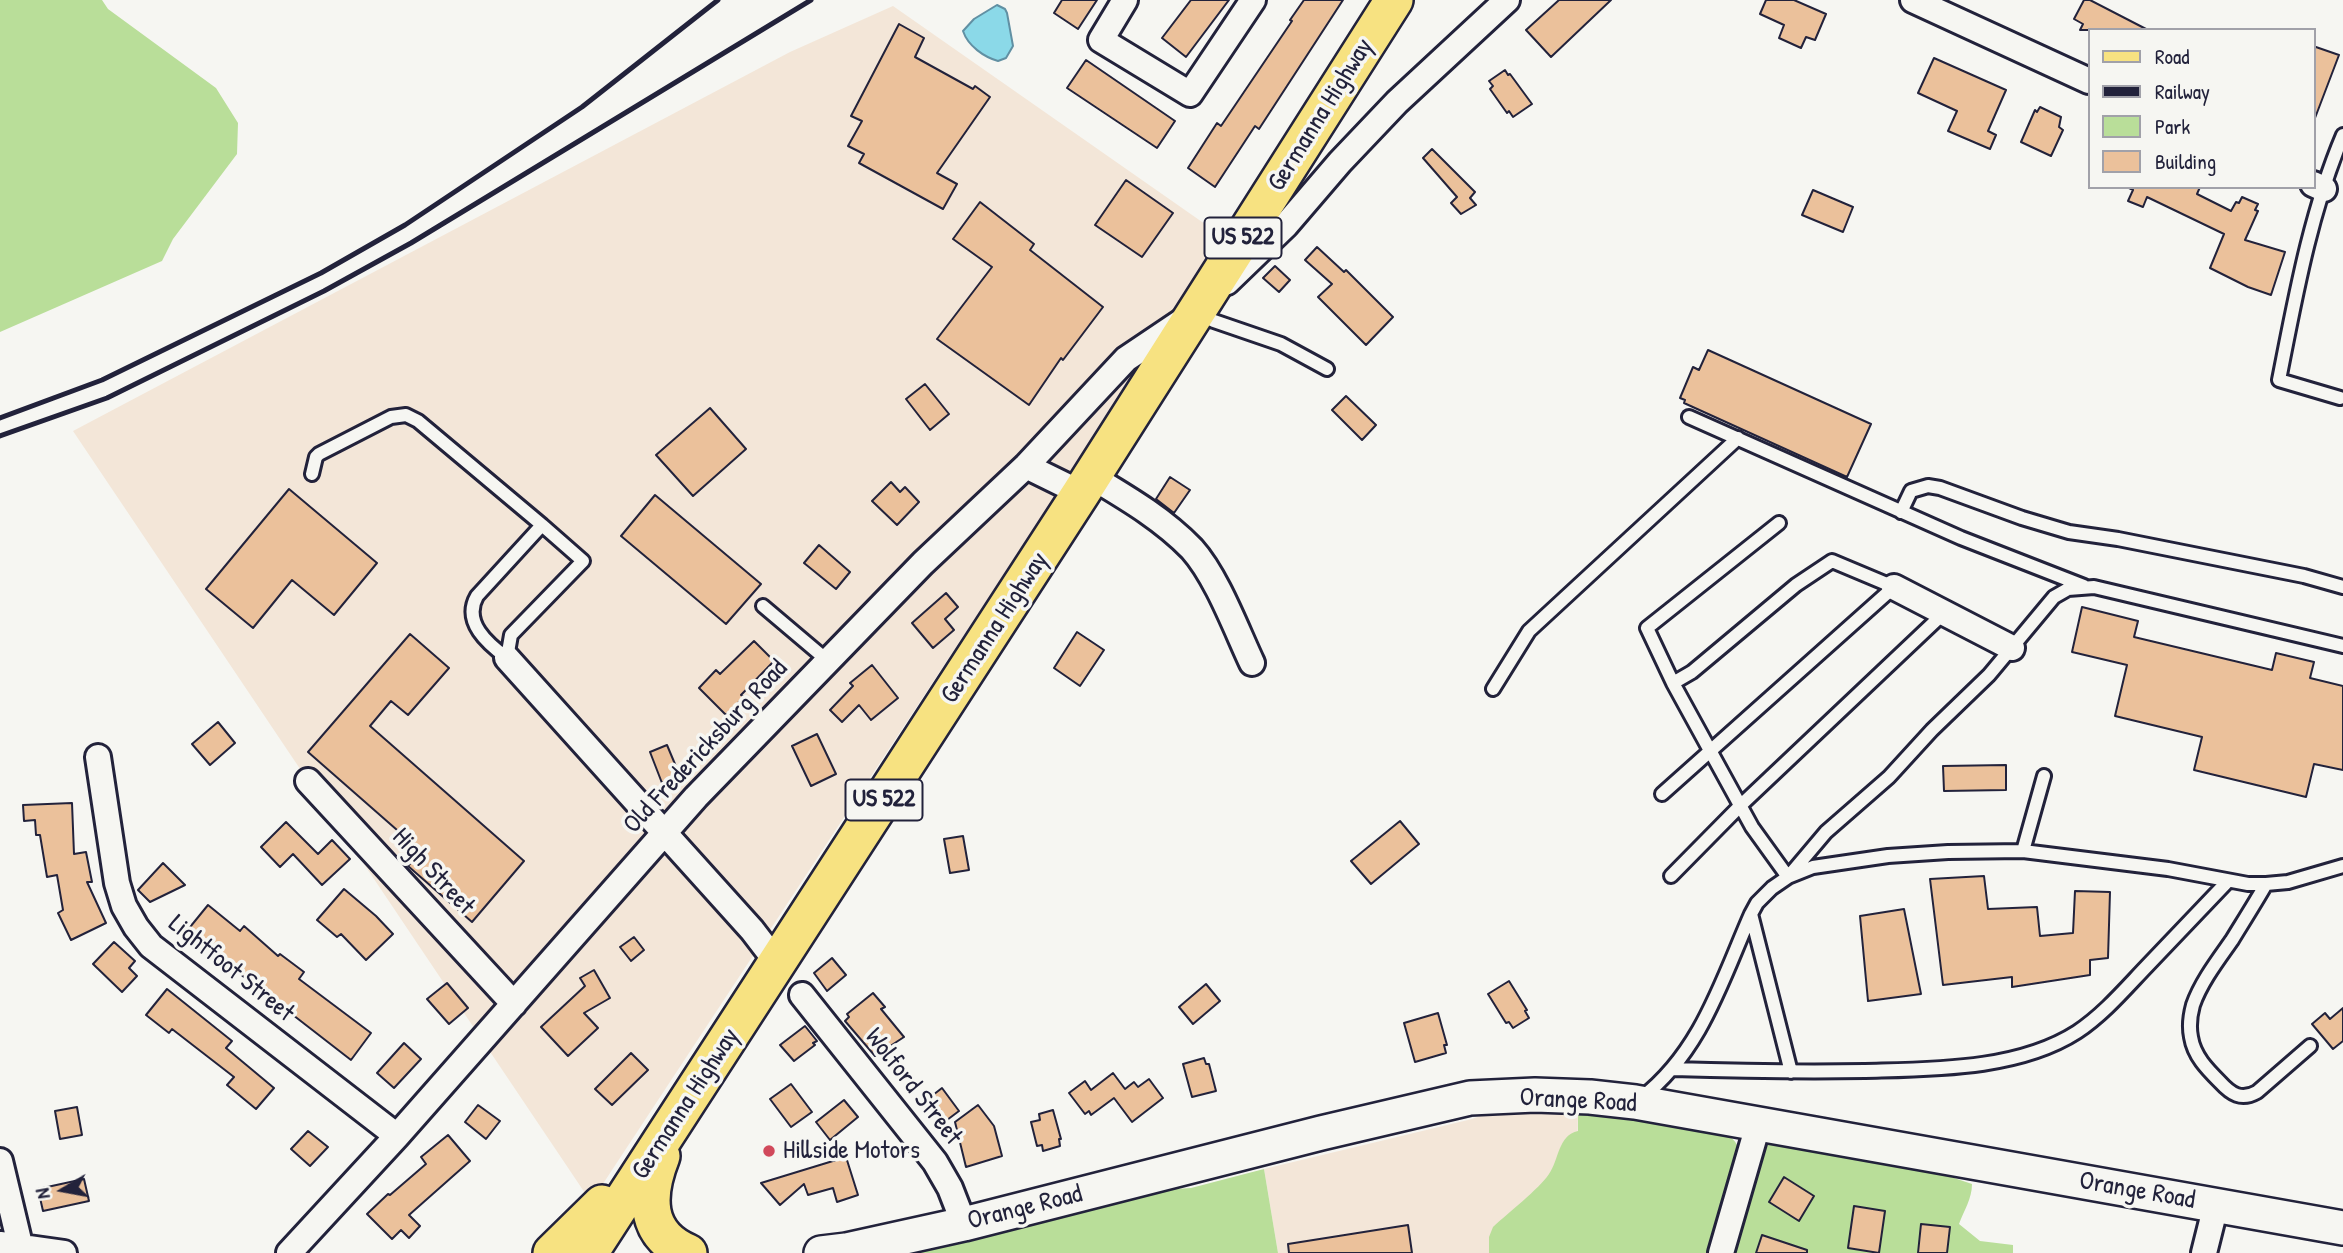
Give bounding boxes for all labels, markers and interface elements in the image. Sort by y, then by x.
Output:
legend [2088,28,2315,189]
street label: Germanna Highway [1262,33,1380,197]
text: Road [2155,42,2189,71]
text: Railway [2155,77,2210,106]
text: Park [2155,112,2190,141]
text: Building [2155,147,2216,176]
road number: US 522 [1204,218,1282,258]
street label: Germanna Highway [935,546,1055,710]
street label: Old Fredericksburg Road [617,654,795,840]
road number: US 522 [846,780,922,820]
street label: High Street [385,822,481,922]
street label: Lightfoot Street [162,909,300,1029]
street label: Germanna Highway [626,1022,746,1186]
street label: Wolford Street [858,1022,968,1152]
street label: Orange Road [1519,1082,1637,1120]
place label: Hillside Motors [783,1135,920,1167]
marker: Hillside Motors [761,1143,777,1159]
north arrow [28,1155,98,1225]
street label: Orange Road [2077,1165,2197,1217]
street label: Orange Road [965,1179,1085,1237]
text: N [29,1186,56,1201]

